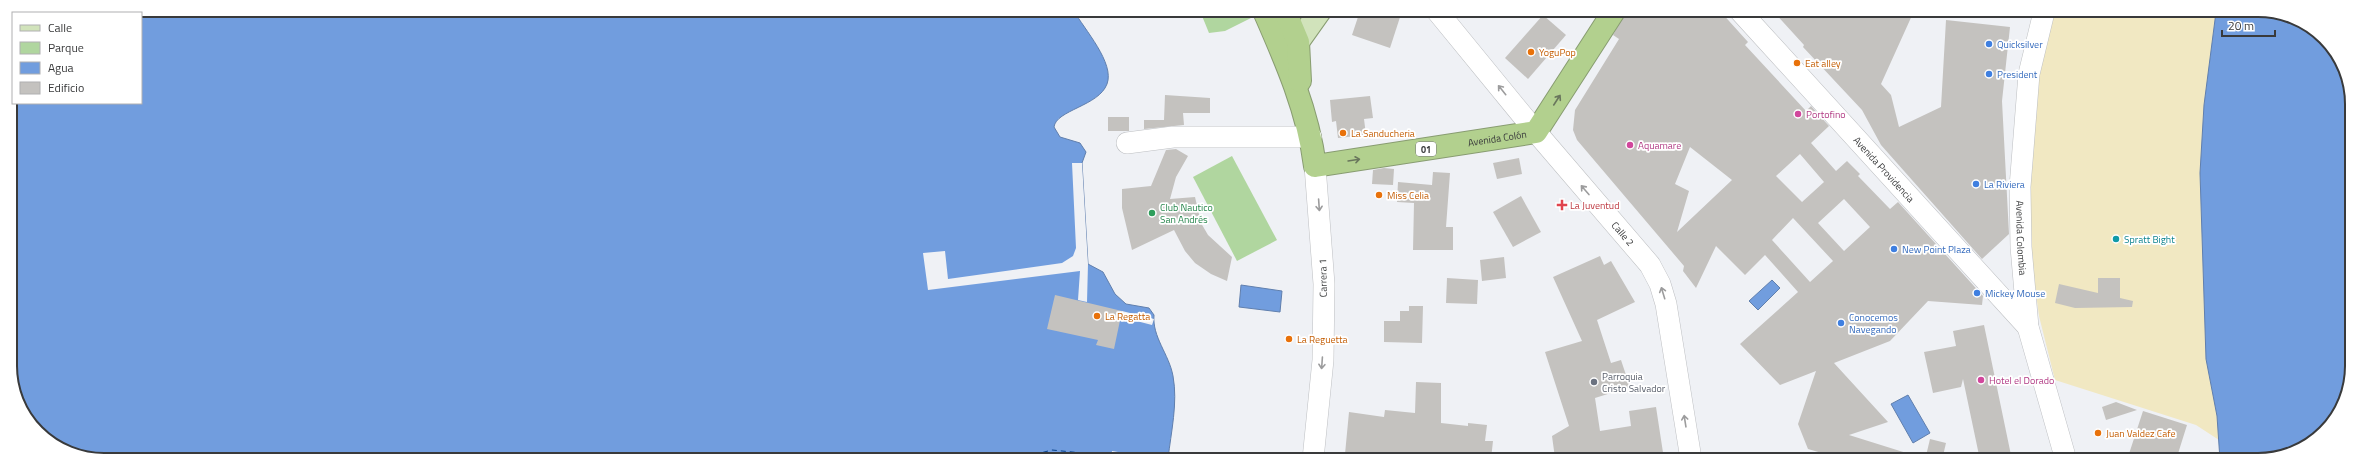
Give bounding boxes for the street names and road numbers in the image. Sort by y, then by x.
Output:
street label: Avenida Colón [1467,126,1528,150]
street label: Avenida Providencia [1850,133,1918,205]
road number: 01 [1416,142,1436,156]
street label: Avenida Colombia [2013,200,2031,276]
street label: Calle 2 [1608,218,1638,249]
street label: Carrera 1 [1315,259,1331,297]

